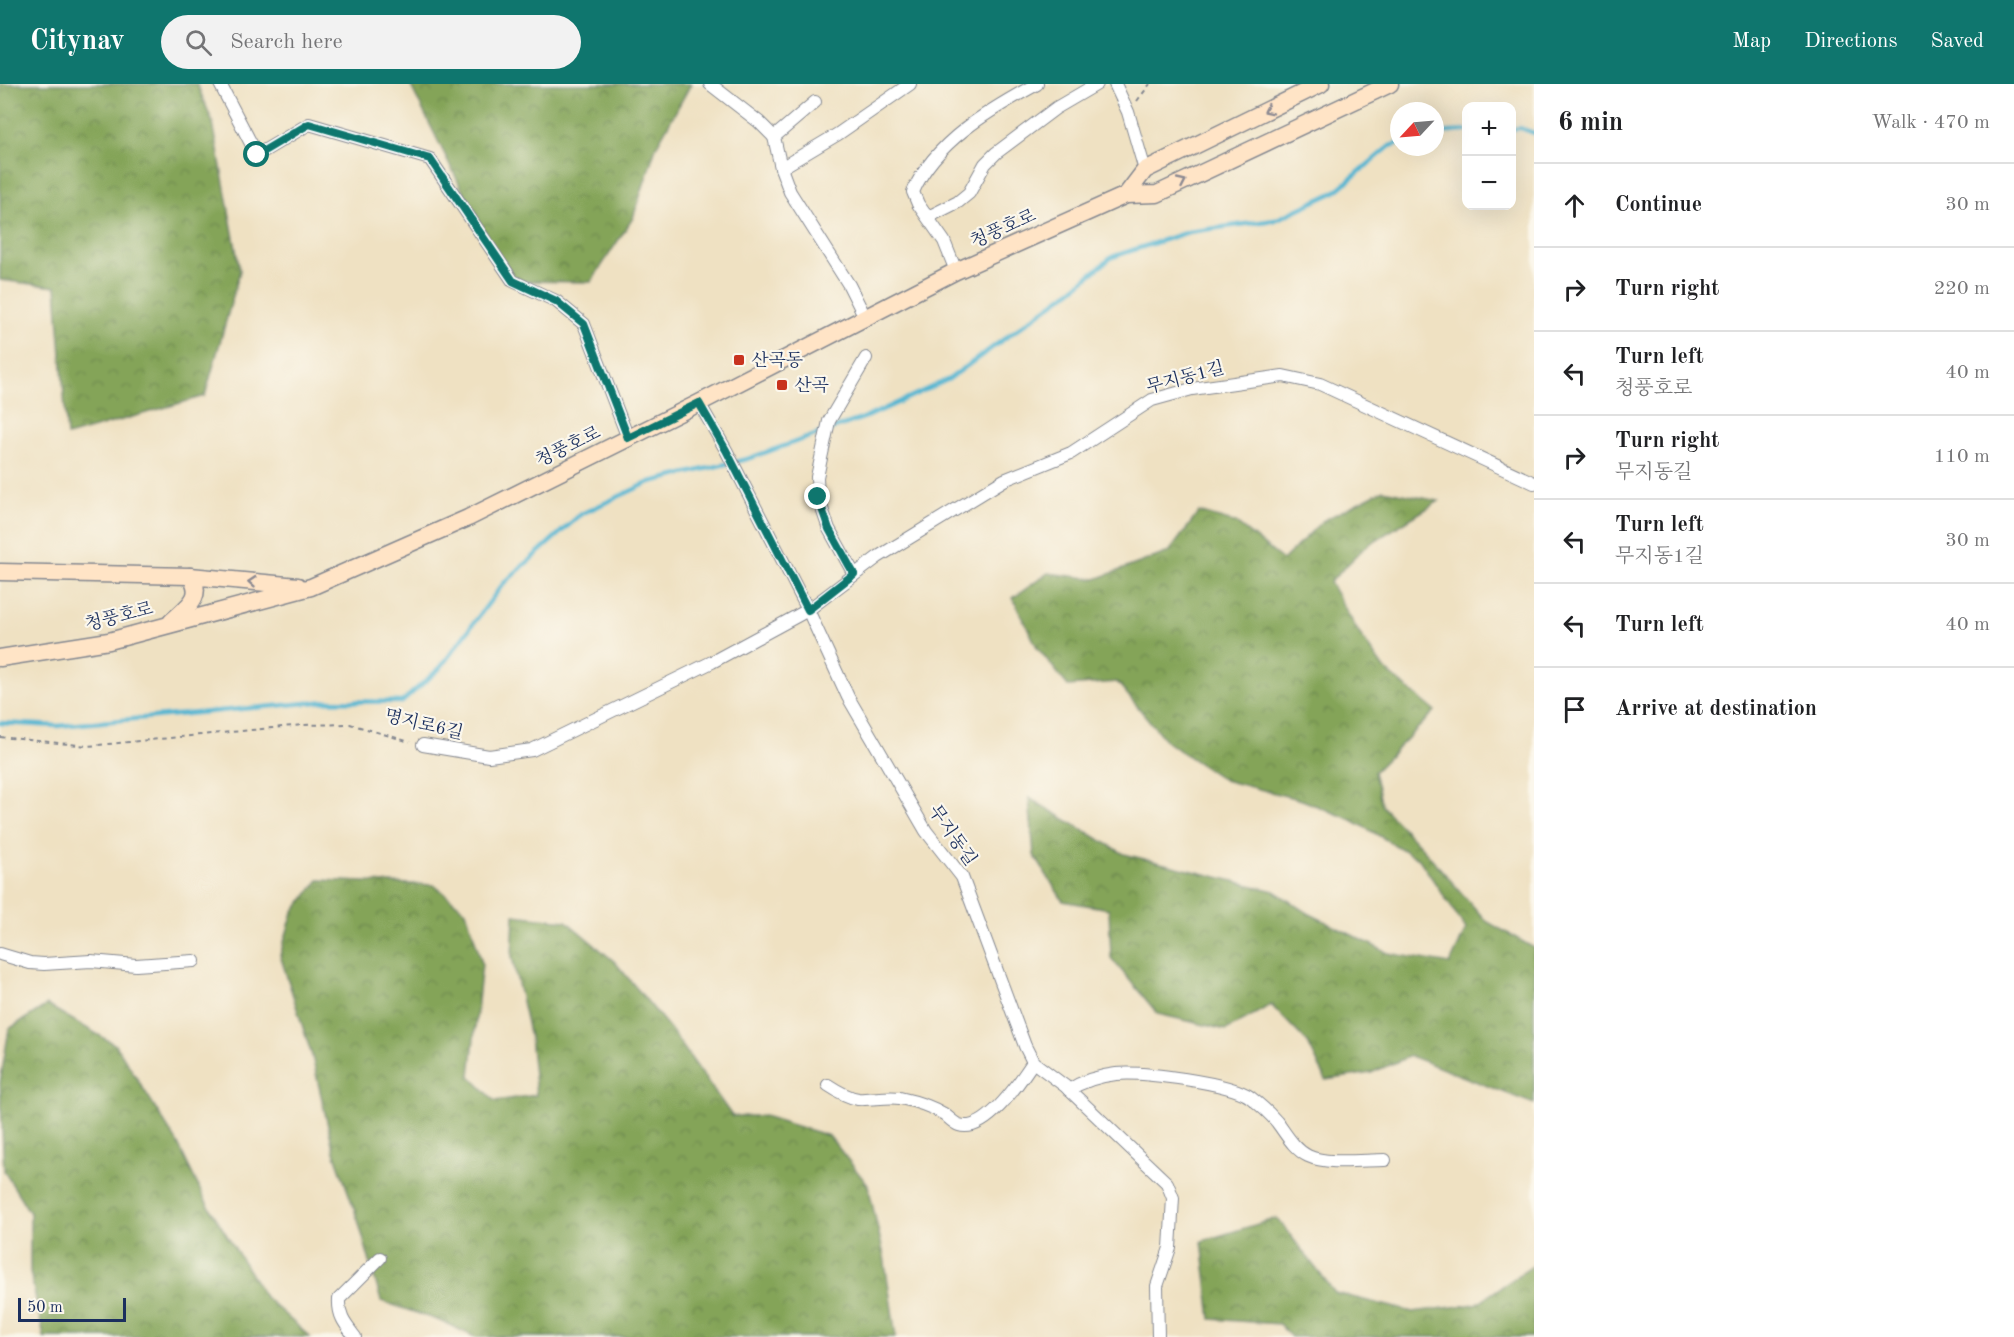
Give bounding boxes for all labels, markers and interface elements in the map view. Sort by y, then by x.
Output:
search box [161,15,581,69]
icon: search [182,26,215,59]
text: Citynav [30,28,125,56]
text: Search here [230,31,343,53]
text: Map [1732,31,1771,52]
text: Directions [1804,31,1898,52]
text: Saved [1931,31,1984,52]
one-way arrow [1264,102,1275,114]
north arrow [1390,102,1444,156]
map controls [1462,102,1516,210]
button: + [1462,102,1516,156]
text: 6 min [1558,110,1623,136]
text: Walk · 470 m [1871,113,1990,133]
route start [243,141,269,167]
button: − [1462,156,1516,210]
one-way arrow [1176,178,1187,190]
icon: ahead [1558,189,1591,222]
text: Continue [1615,194,1702,216]
text: 30 m [1945,195,1990,215]
street label: 청풍호로 [967,205,1039,251]
icon: right [1558,273,1591,306]
text: Turn right [1615,278,1719,300]
text: 220 m [1934,279,1990,299]
text: Turn left [1615,346,1704,368]
place label: 산곡동 [751,351,803,370]
marker: 산곡동 [732,353,746,367]
icon: left [1558,357,1591,390]
street label: 무지동1길 [1144,358,1226,397]
text: 40 m [1945,363,1990,383]
place label: 산곡 [794,376,829,395]
marker: 산곡 [775,378,789,392]
text: 청풍호로 [1615,379,1692,399]
street label: 청풍호로 [532,422,604,470]
text: Turn right [1615,430,1719,452]
icon: right [1558,441,1591,474]
text: 110 m [1934,447,1990,467]
text: 무지동길 [1615,463,1692,483]
route end [804,483,830,509]
text: Turn left [1615,514,1704,536]
icon: left [1558,525,1591,558]
text: 30 m [1945,531,1990,551]
text: 무지동1길 [1615,547,1704,567]
one-way arrow [248,576,257,589]
street label: 청풍호로 [83,598,155,634]
icon: left [1558,609,1591,642]
text: Turn left [1615,614,1704,636]
text: 40 m [1945,615,1990,635]
icon: arrive [1558,693,1591,726]
text: Arrive at destination [1615,698,1817,720]
street label: 명지로6길 [383,706,465,743]
street label: 무지동길 [925,801,980,869]
scale bar [18,1295,126,1322]
text: 50 m [27,1300,63,1316]

